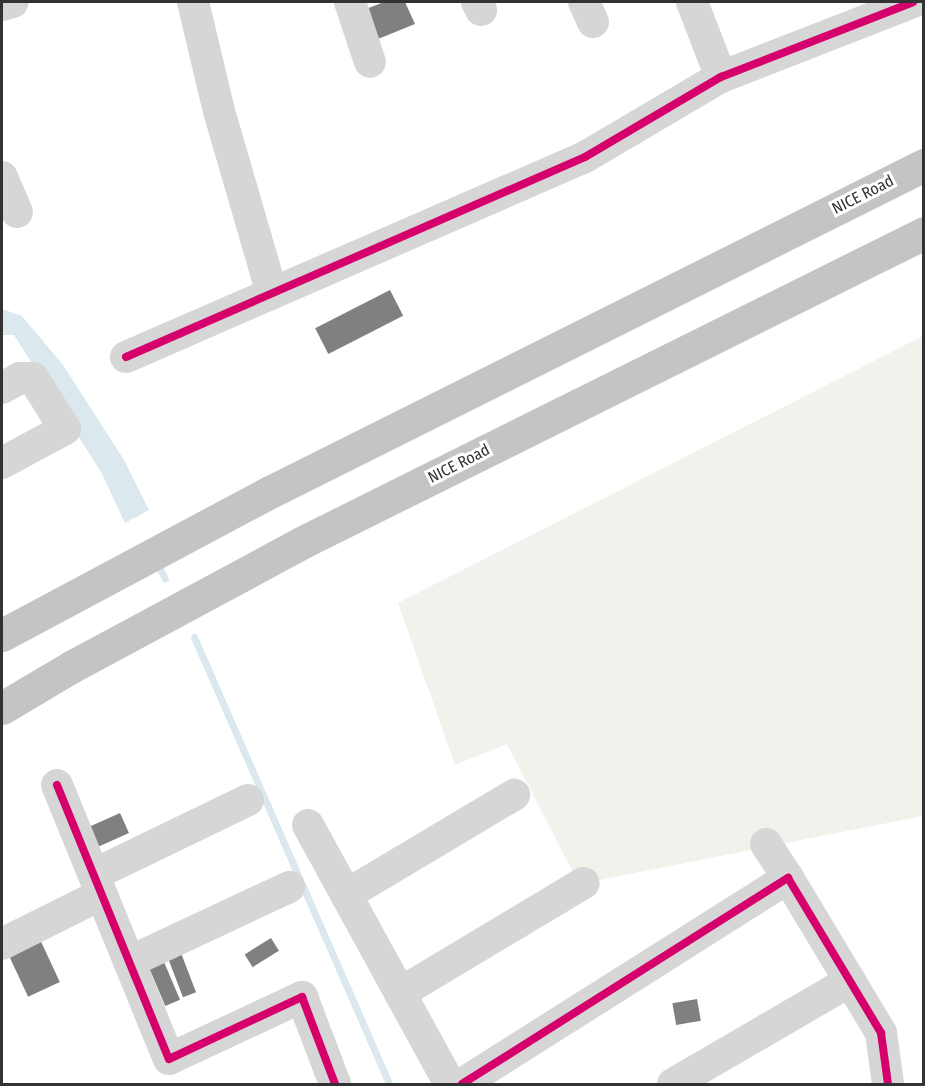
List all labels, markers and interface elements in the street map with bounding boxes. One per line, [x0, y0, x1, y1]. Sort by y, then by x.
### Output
street label: NICE Road [829, 171, 897, 219]
street label: NICE Road [425, 440, 493, 488]

